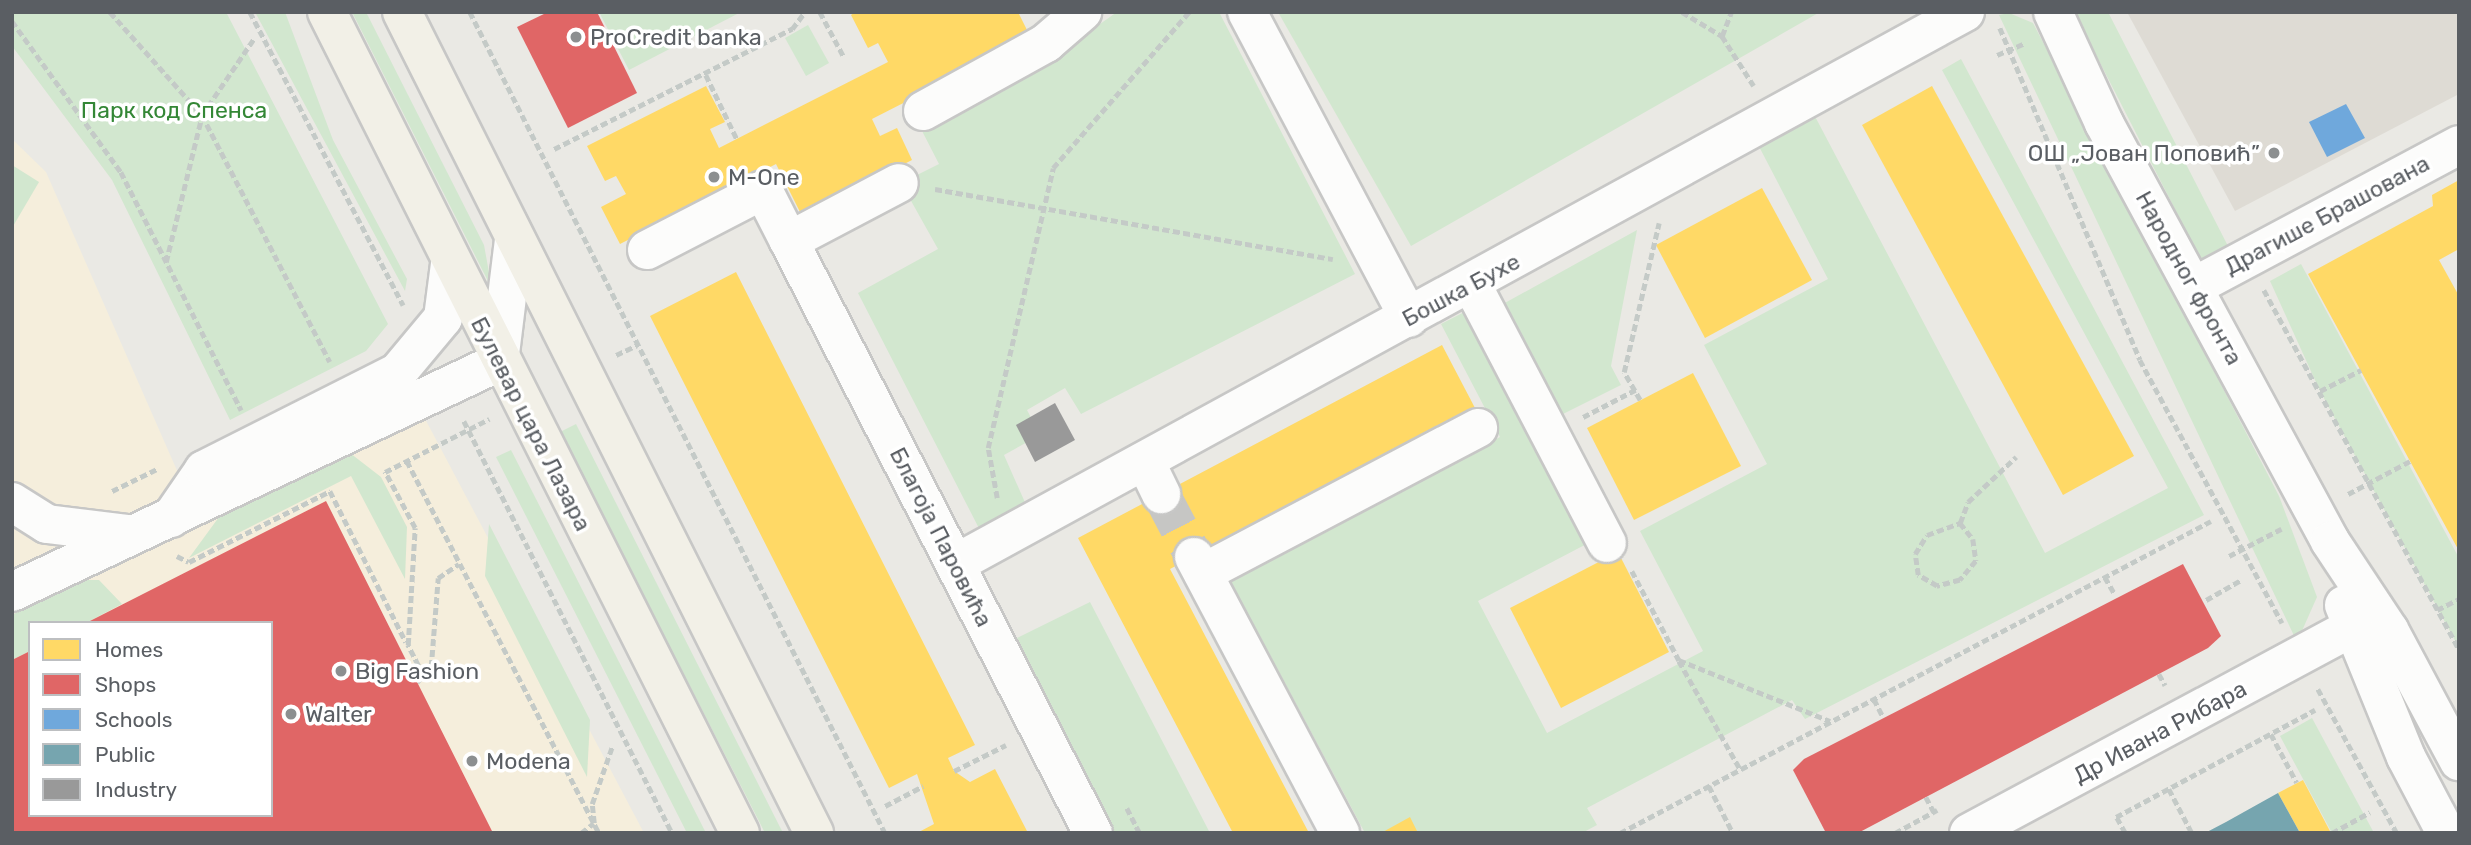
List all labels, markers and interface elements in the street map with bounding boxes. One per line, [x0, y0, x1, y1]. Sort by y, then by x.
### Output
place label: ProCredit banka [590, 23, 762, 51]
marker: ProCredit banka [568, 29, 584, 45]
park label: Парк код Спенса [81, 96, 267, 124]
place label: ОШ „Јован Поповић” [2028, 139, 2260, 167]
marker: ОШ „Јован Поповић” [2266, 145, 2282, 161]
street label: Драгише Брашована [2220, 149, 2434, 281]
place label: M-One [728, 163, 800, 191]
marker: M-One [706, 169, 722, 185]
street label: Народног фронта [2130, 186, 2248, 370]
street label: Бошка Бухе [1397, 247, 1525, 333]
street label: Булевар цара Лазара [465, 312, 597, 536]
street label: Благоја Паровића [884, 443, 998, 631]
legend [28, 621, 273, 817]
text: Homes [95, 637, 163, 662]
place label: Big Fashion [355, 657, 479, 685]
marker: Big Fashion [333, 663, 349, 679]
text: Shops [95, 672, 156, 697]
street label: Др Ивана Рибара [2069, 675, 2251, 789]
place label: Walter [305, 700, 372, 728]
marker: Walter [283, 706, 299, 722]
text: Schools [95, 707, 172, 732]
text: Public [95, 742, 155, 767]
place label: Modena [486, 747, 571, 775]
marker: Modena [464, 753, 480, 769]
text: Industry [95, 777, 177, 802]

